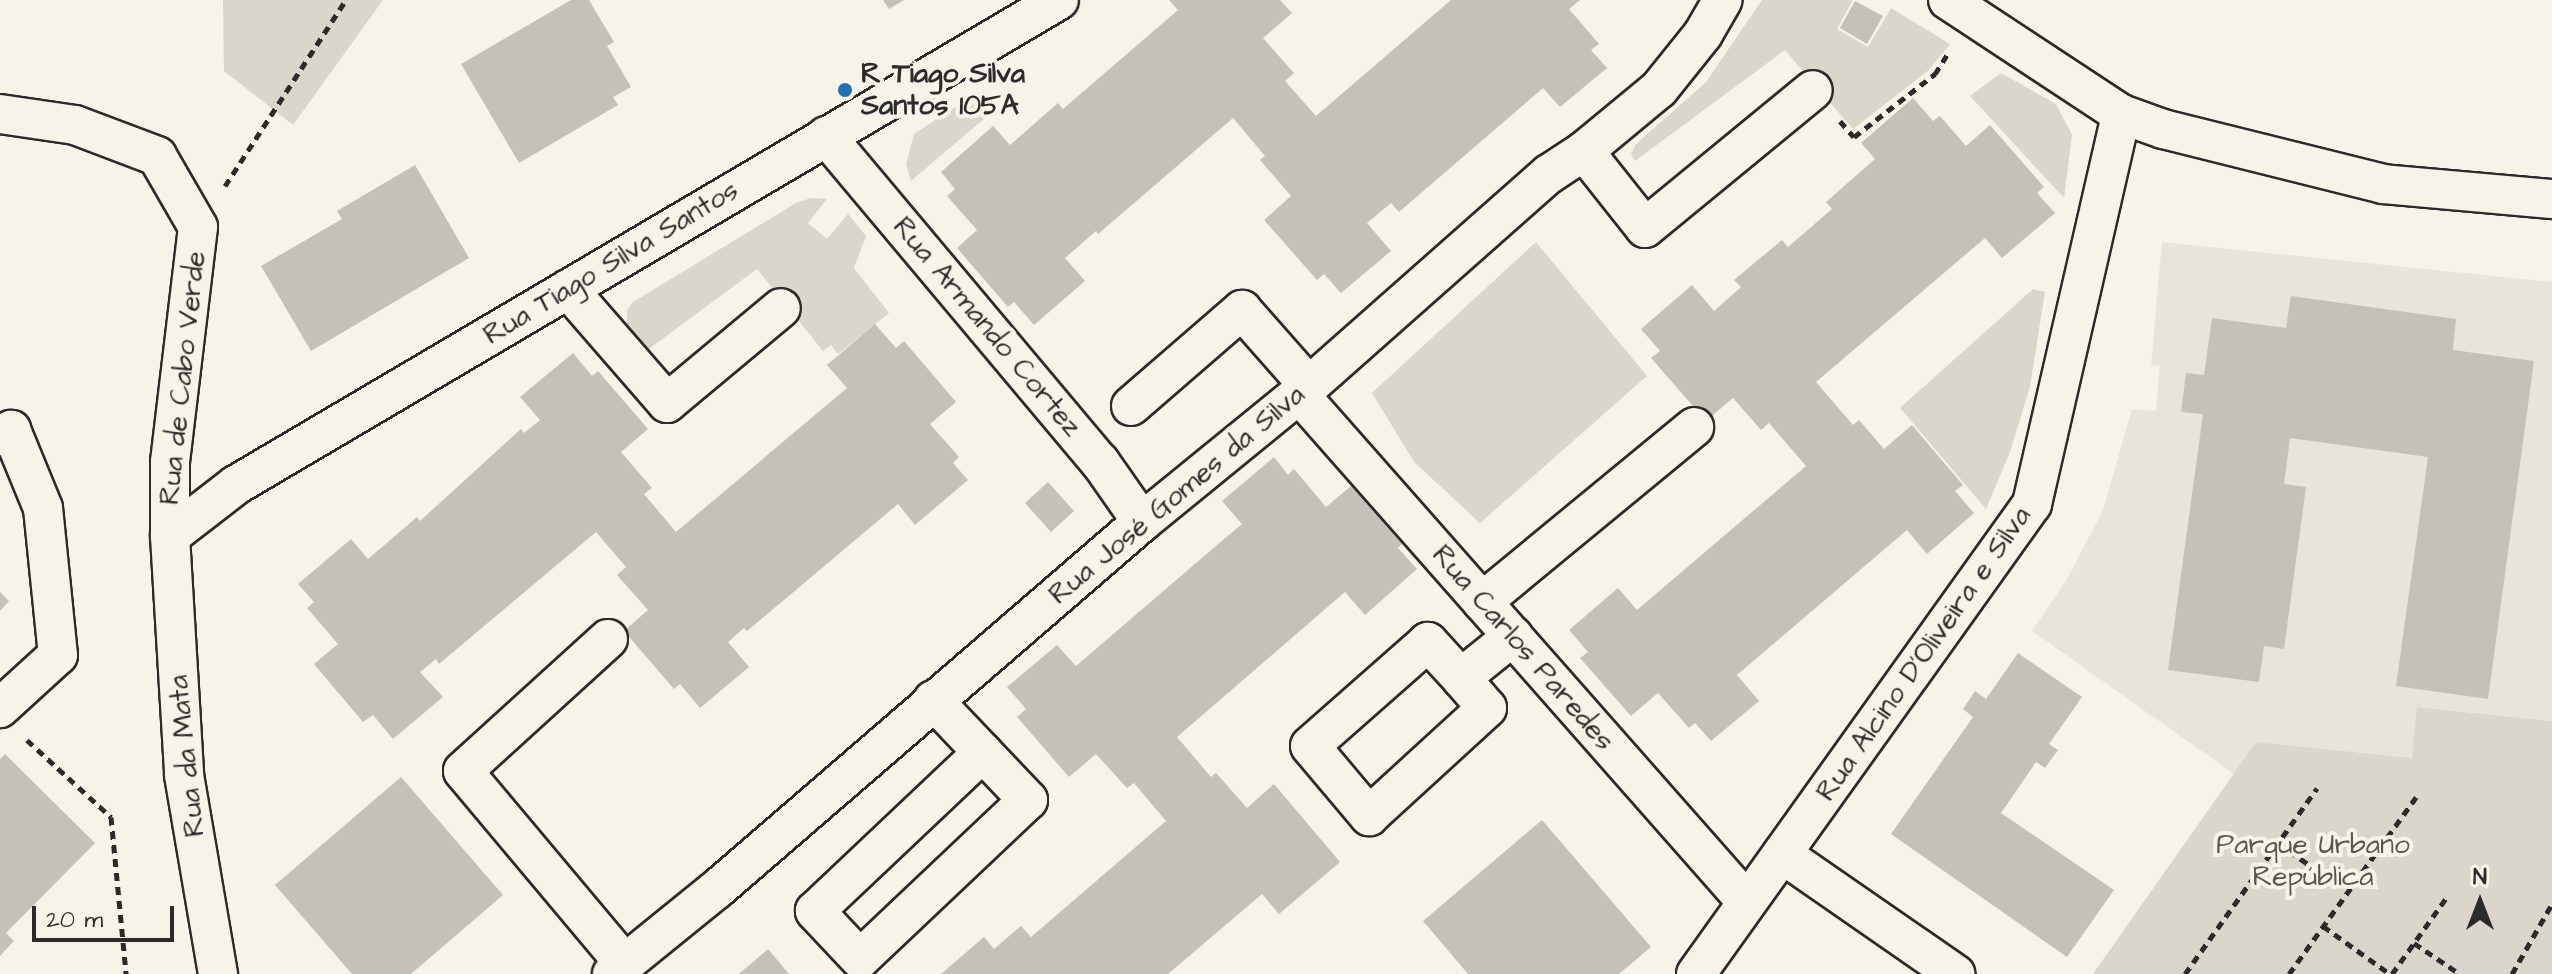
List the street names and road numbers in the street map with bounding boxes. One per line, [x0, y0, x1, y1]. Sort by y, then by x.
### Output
street label: Rua Tiago Silva Santos [478, 174, 744, 352]
street label: Rua Armando Cortez [886, 211, 1088, 443]
street label: Rua de Cabo Verde [153, 250, 213, 506]
street label: Rua José Gomes da Silva [1042, 378, 1312, 612]
street label: Rua Alcino D'Oliveira e Silva [1809, 500, 2039, 808]
street label: Rua Carlos Paredes [1425, 539, 1621, 757]
street label: Rua da Mata [162, 673, 212, 839]

